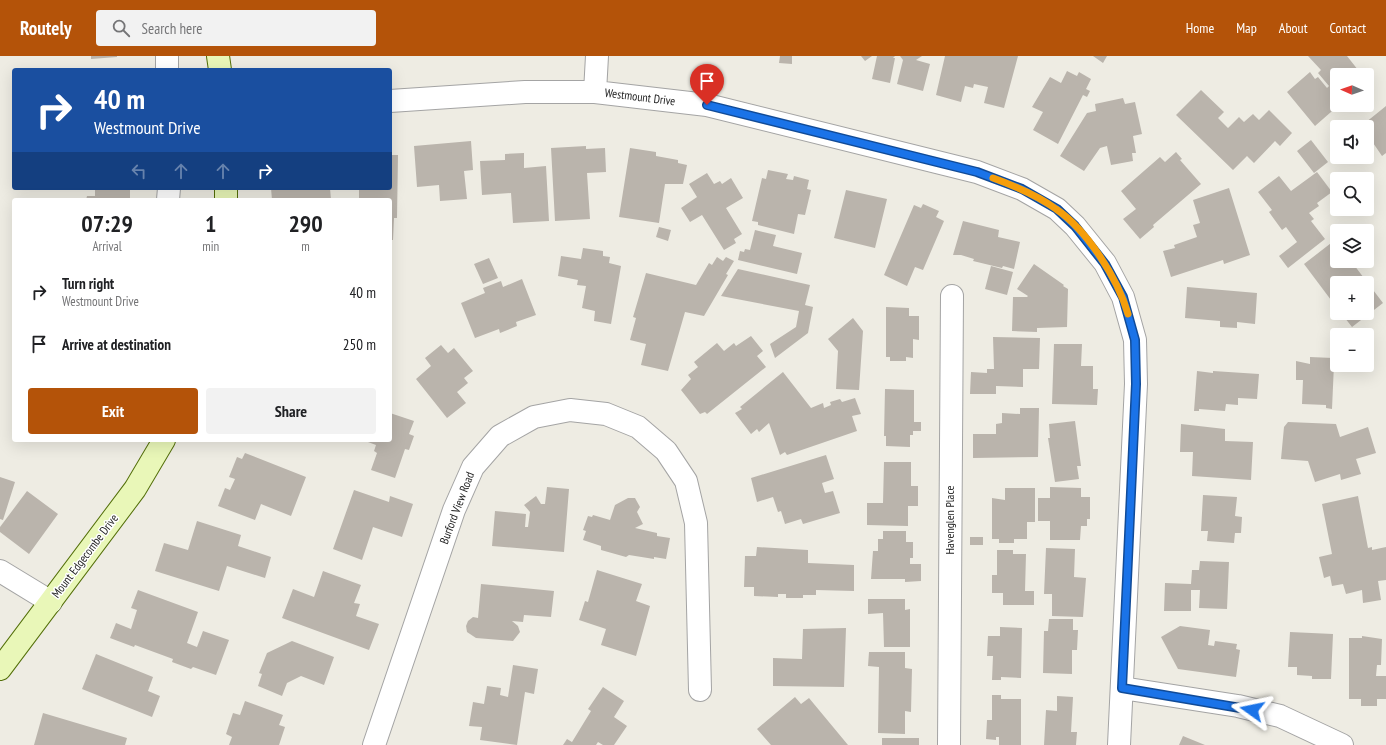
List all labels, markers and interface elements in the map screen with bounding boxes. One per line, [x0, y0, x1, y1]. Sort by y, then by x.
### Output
search box [96, 10, 376, 46]
text: Routely [20, 16, 72, 40]
icon: search [110, 17, 132, 39]
text: Search here [142, 19, 203, 38]
text: Home [1186, 19, 1214, 37]
text: Map [1236, 19, 1257, 37]
text: About [1279, 19, 1308, 37]
text: Contact [1330, 19, 1366, 37]
pin [690, 64, 724, 105]
north arrow [1330, 68, 1374, 112]
map controls [1330, 68, 1374, 372]
icon: arrive [696, 70, 718, 92]
text: 40 m [94, 80, 145, 117]
icon: right [28, 84, 80, 136]
street label: Westmount Drive [604, 85, 676, 108]
text: Westmount Drive [94, 116, 201, 139]
button: sound [1330, 120, 1374, 164]
icon: left [128, 160, 150, 182]
icon: ahead [170, 160, 192, 182]
icon: ahead [212, 160, 234, 182]
icon: right [254, 160, 276, 182]
button: search [1330, 172, 1374, 216]
text: 07:29 [81, 208, 133, 239]
text: 1 [205, 208, 216, 239]
text: 290 [288, 208, 323, 239]
button: layers [1330, 224, 1374, 268]
text: Arrival [92, 238, 122, 255]
text: min [202, 238, 219, 255]
text: m [301, 238, 310, 255]
text: Turn right [62, 274, 114, 293]
button: + [1330, 276, 1374, 320]
icon: right [28, 281, 50, 303]
text: 40 m [350, 283, 376, 302]
text: Westmount Drive [62, 293, 139, 310]
button: − [1330, 328, 1374, 372]
icon: arrive [28, 333, 50, 355]
text: Arrive at destination [62, 335, 171, 354]
text: 250 m [343, 335, 376, 354]
button: Exit [28, 388, 198, 434]
button: Share [206, 388, 376, 434]
street label: Burford View Road [436, 470, 477, 546]
street label: Havenglen Place [942, 486, 957, 554]
street label: Mount Edgecombe Drive [48, 511, 121, 601]
position arrow [1231, 689, 1273, 731]

